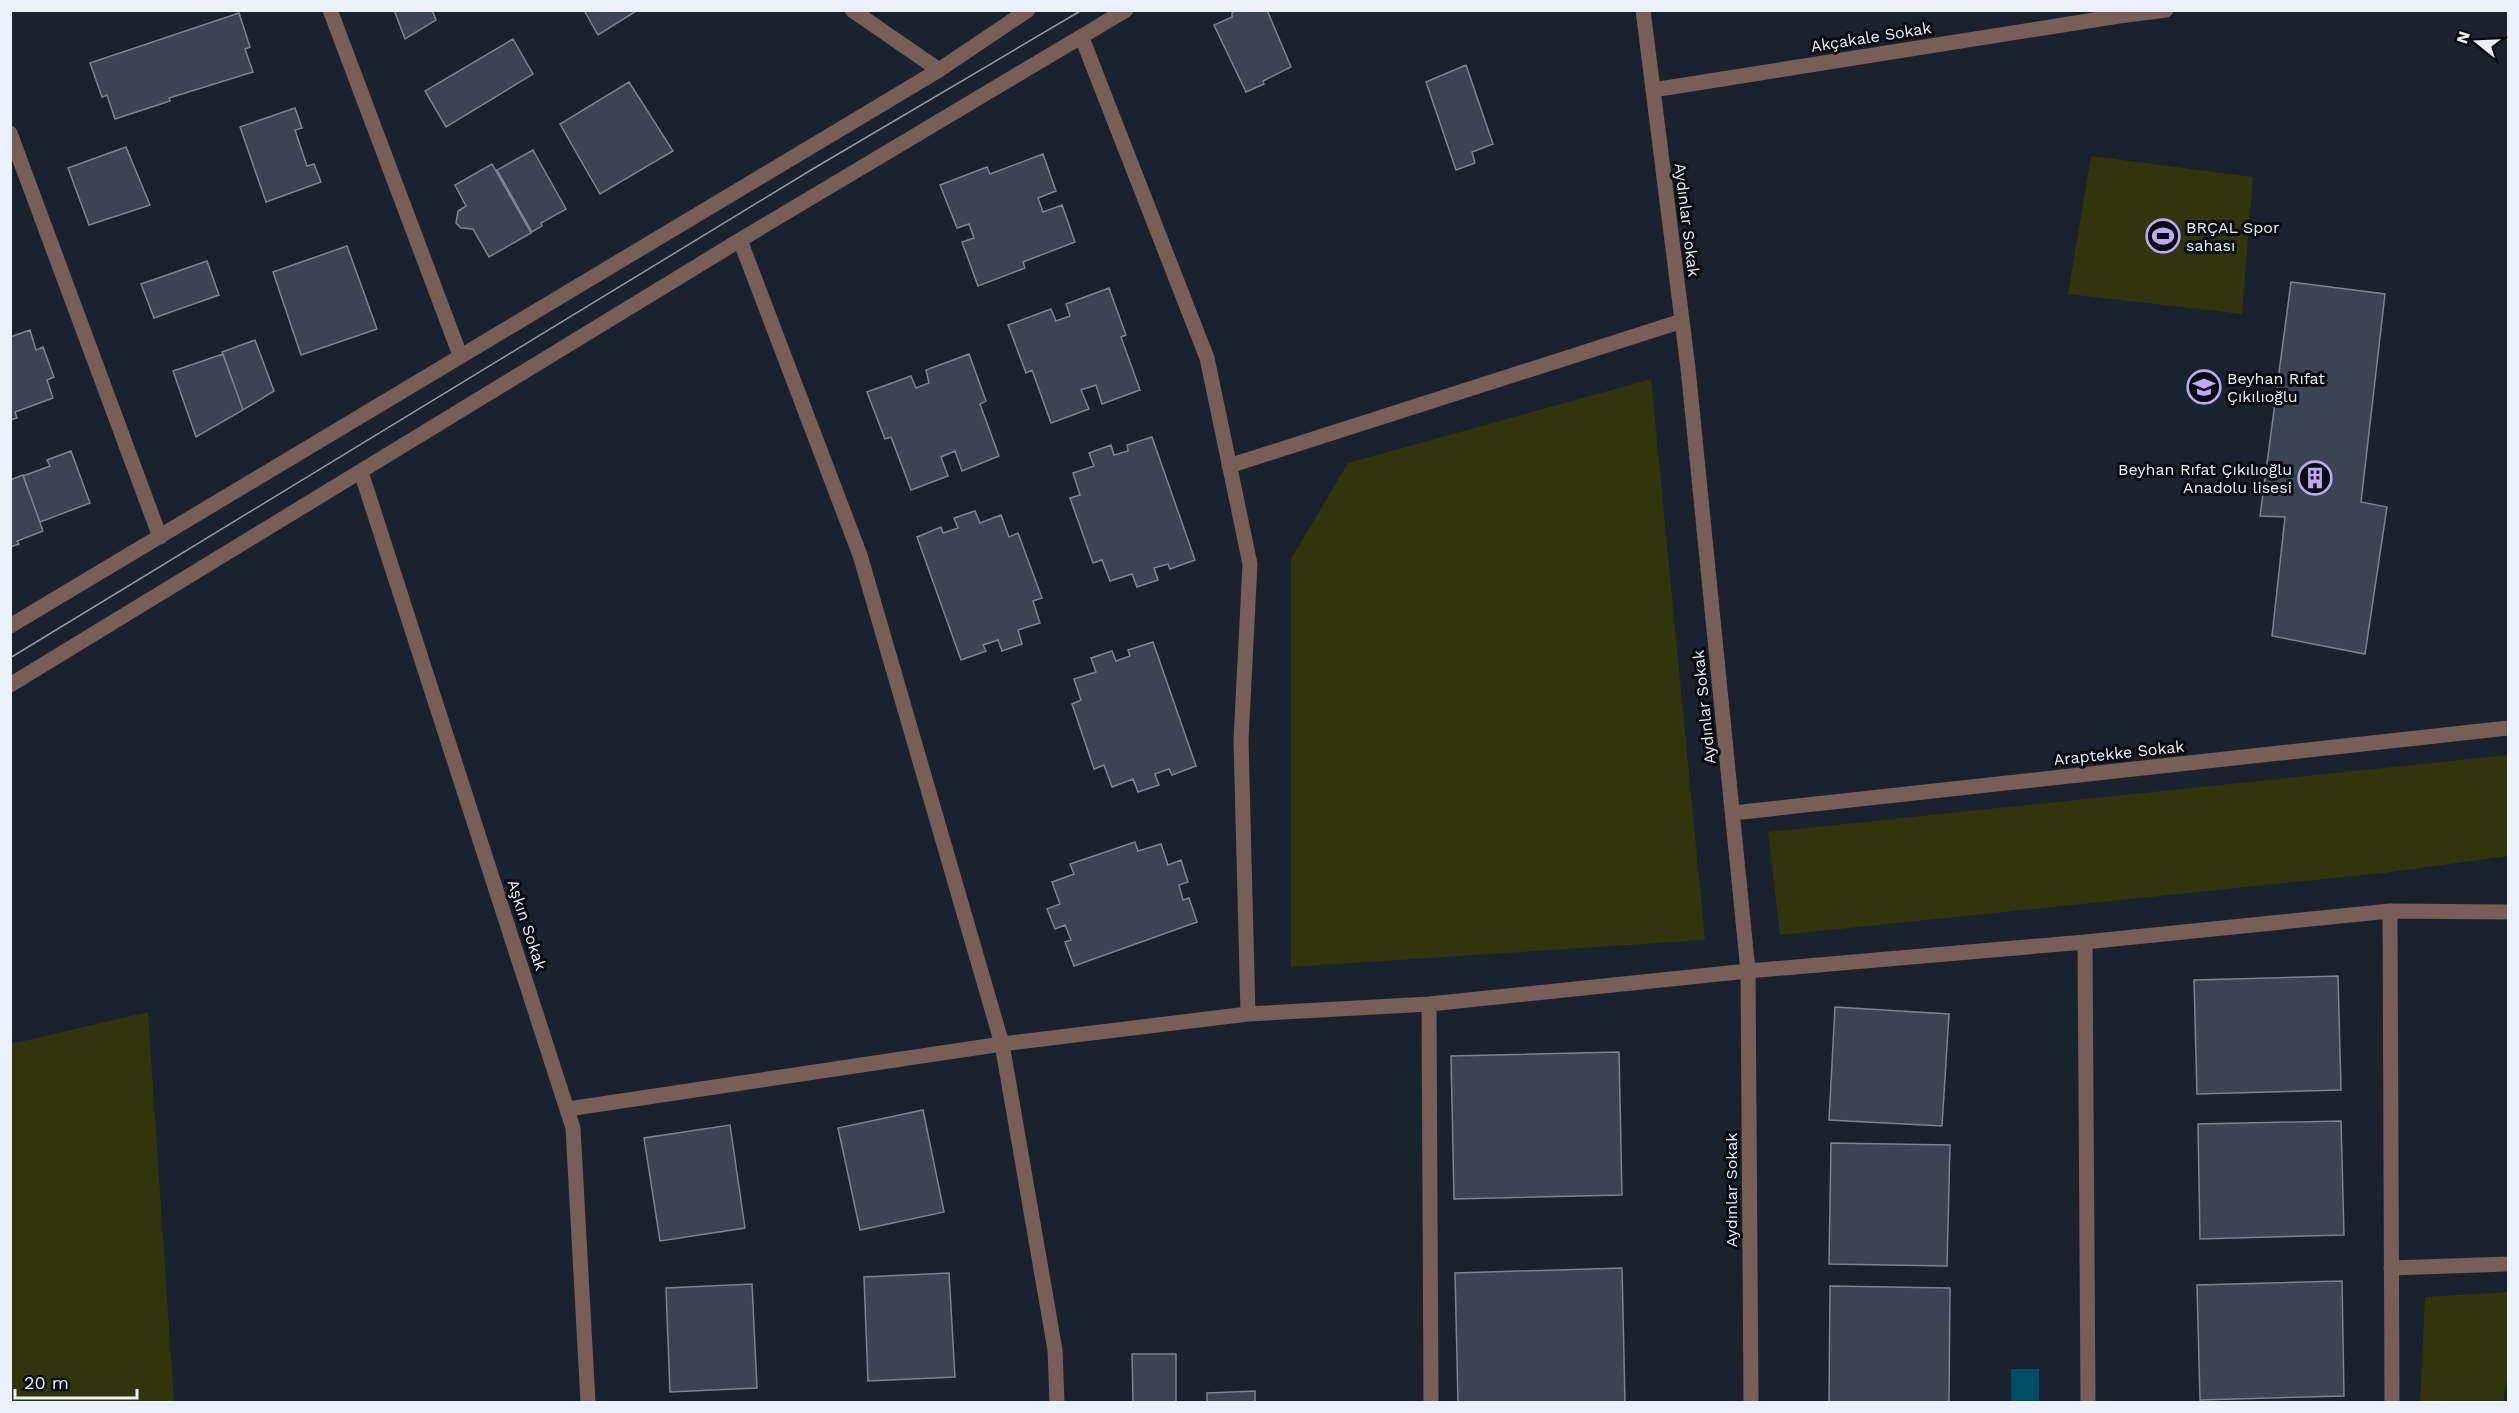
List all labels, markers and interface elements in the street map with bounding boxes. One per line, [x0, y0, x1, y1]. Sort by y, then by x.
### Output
north arrow [2447, 12, 2507, 72]
street label: Akçakale Sokak [1809, 18, 1933, 56]
text: N [2452, 29, 2474, 46]
street label: Aydınlar Sokak [1671, 162, 1703, 278]
sports icon: BRÇAL Spor sahası [2145, 218, 2181, 254]
place label: BRÇAL Spor sahası [2186, 218, 2280, 255]
school or university icon: Beyhan Rıfat Çıkılıoğlu [2186, 369, 2222, 405]
place label: Beyhan Rıfat Çıkılıoğlu [2227, 369, 2325, 406]
place label: Beyhan Rıfat Çıkılıoğlu Anadolu lisesi [2118, 460, 2292, 497]
building icon: Beyhan Rıfat Çıkılıoğlu Anadolu lisesi [2297, 460, 2333, 496]
street label: Aydınlar Sokak [1689, 649, 1719, 765]
street label: Araptekke Sokak [2053, 737, 2185, 769]
street label: Aşkın Sokak [503, 877, 551, 973]
street label: Aydınlar Sokak [1722, 1133, 1741, 1247]
scale bar [15, 1362, 136, 1400]
text: 20 m [24, 1372, 69, 1393]

